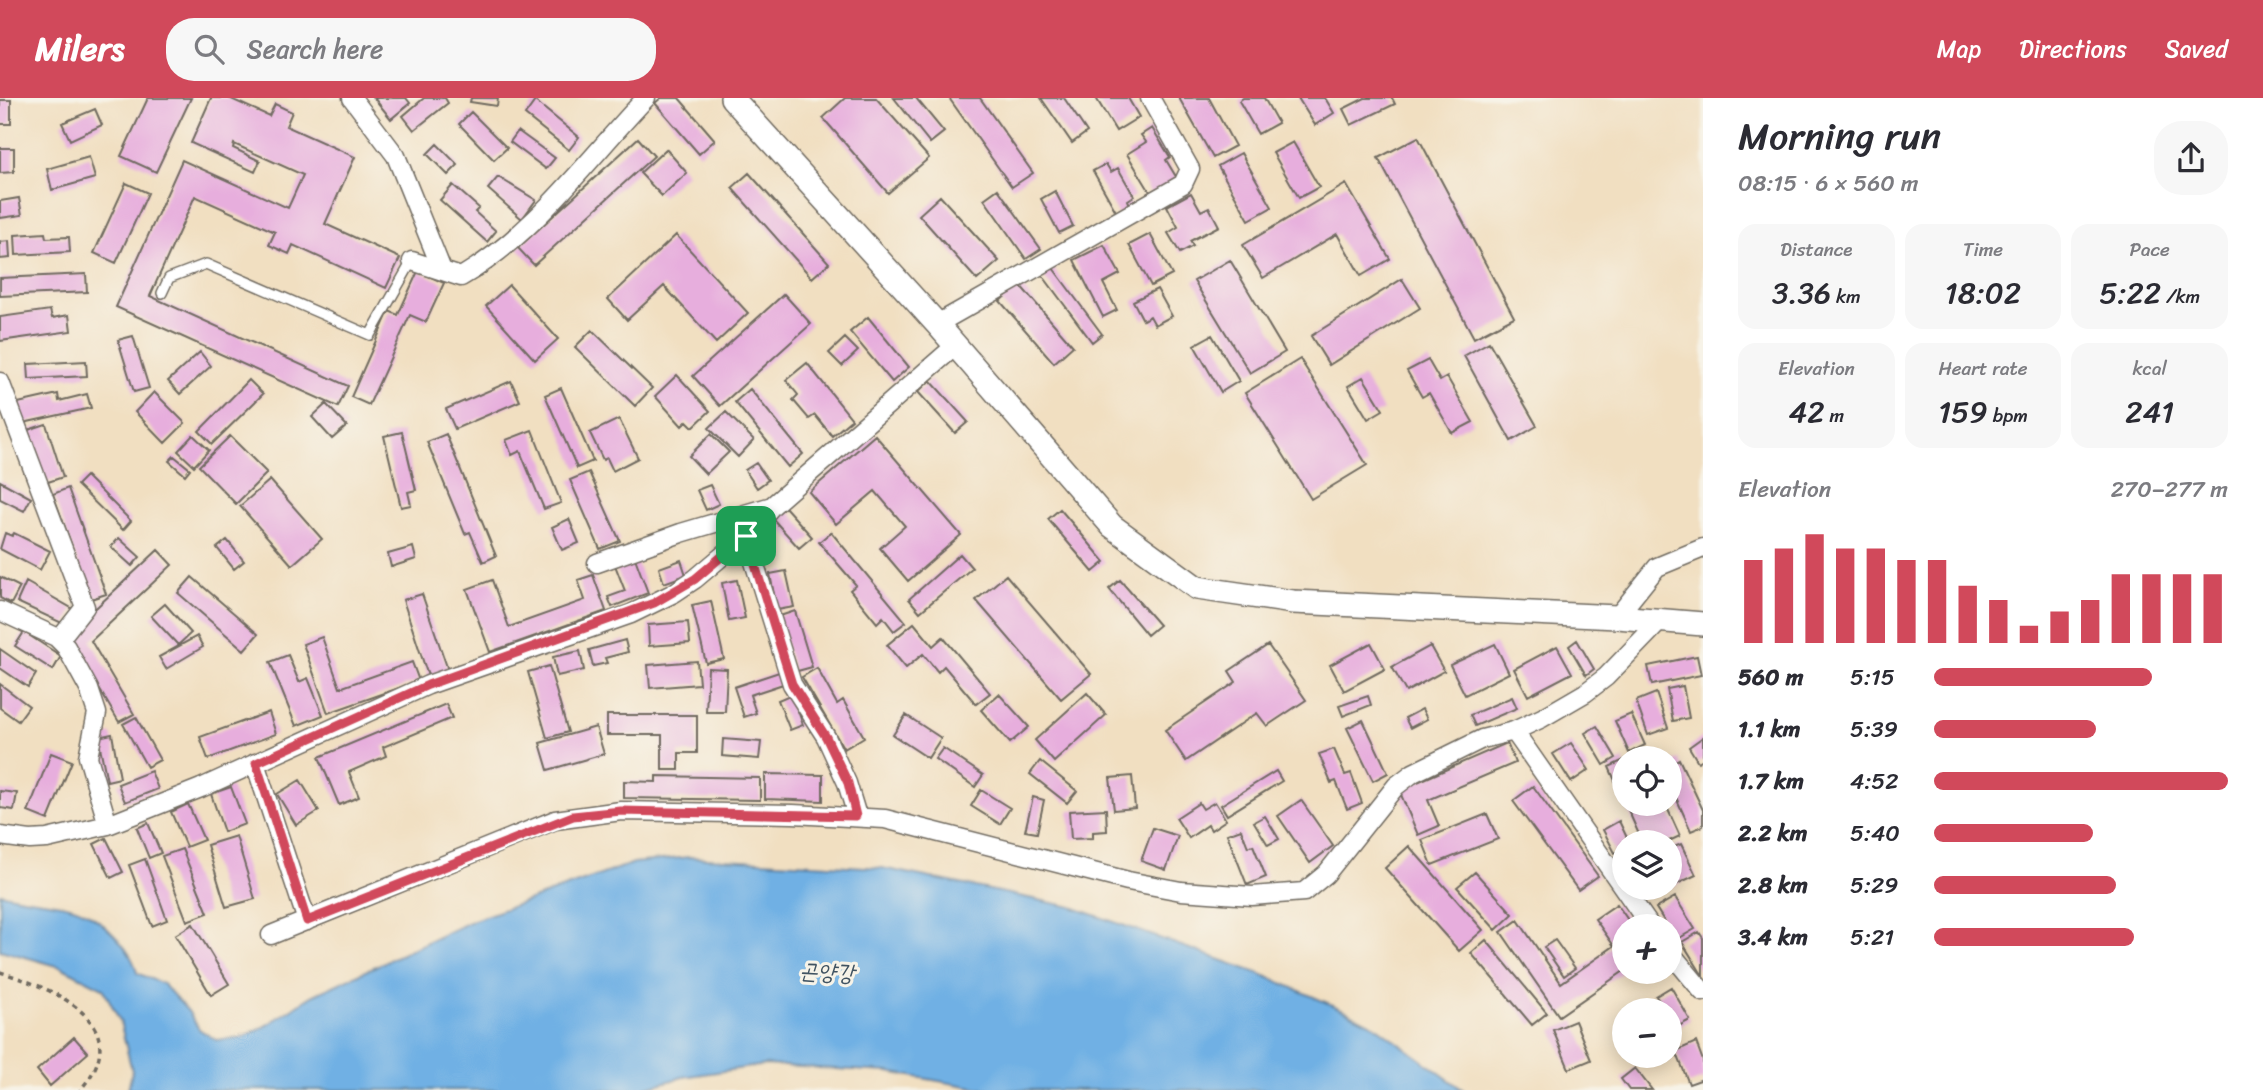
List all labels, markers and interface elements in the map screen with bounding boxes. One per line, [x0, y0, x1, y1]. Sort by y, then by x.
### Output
search box [166, 18, 656, 81]
text: Milers [35, 20, 124, 78]
text: Search here [246, 26, 383, 72]
text: Map [1937, 28, 1981, 70]
text: Directions [2019, 28, 2127, 70]
text: Saved [2165, 28, 2228, 70]
icon: search [190, 30, 228, 68]
text: Morning run [1738, 103, 1941, 170]
button: share [2154, 121, 2228, 195]
text: 08:15 · 6 × 560 m [1738, 163, 1919, 204]
text: Distance [1780, 233, 1852, 266]
text: Time [1963, 233, 2003, 266]
text: Pace [2130, 233, 2170, 266]
text: 3.36 [1772, 266, 1831, 320]
text: 18:02 [1945, 266, 2021, 320]
text: 5:22 [2099, 266, 2161, 320]
text: km [1831, 280, 1861, 313]
text: /km [2161, 280, 2200, 313]
text: Elevation [1778, 352, 1855, 385]
text: Heart rate [1938, 352, 2028, 385]
text: kcal [2132, 352, 2167, 385]
text: 42 [1789, 385, 1825, 439]
text: 159 [1938, 385, 1988, 439]
text: 241 [2125, 385, 2174, 439]
text: m [1825, 399, 1844, 432]
text: bpm [1988, 399, 2028, 432]
text: Elevation [1738, 469, 1831, 510]
text: 270–277 m [2111, 469, 2228, 510]
pin [716, 506, 776, 566]
icon: arrive [727, 517, 765, 555]
text: 560 m [1738, 657, 1803, 698]
text: 5:15 [1850, 657, 1895, 698]
text: 1.1 km [1738, 709, 1801, 750]
text: 5:39 [1850, 709, 1898, 750]
map controls [1612, 746, 1682, 1068]
button: locate [1612, 746, 1682, 816]
text: 1.7 km [1738, 761, 1804, 802]
text: 4:52 [1850, 761, 1899, 802]
text: 2.2 km [1738, 813, 1807, 854]
text: 5:40 [1850, 813, 1900, 854]
button: layers [1612, 830, 1682, 900]
text: 2.8 km [1738, 865, 1808, 906]
text: 5:29 [1850, 865, 1898, 906]
button: + [1612, 914, 1682, 984]
text: 3.4 km [1738, 917, 1808, 958]
text: 5:21 [1850, 917, 1894, 958]
water label: 곤양강 [798, 950, 858, 994]
button: − [1612, 998, 1682, 1068]

